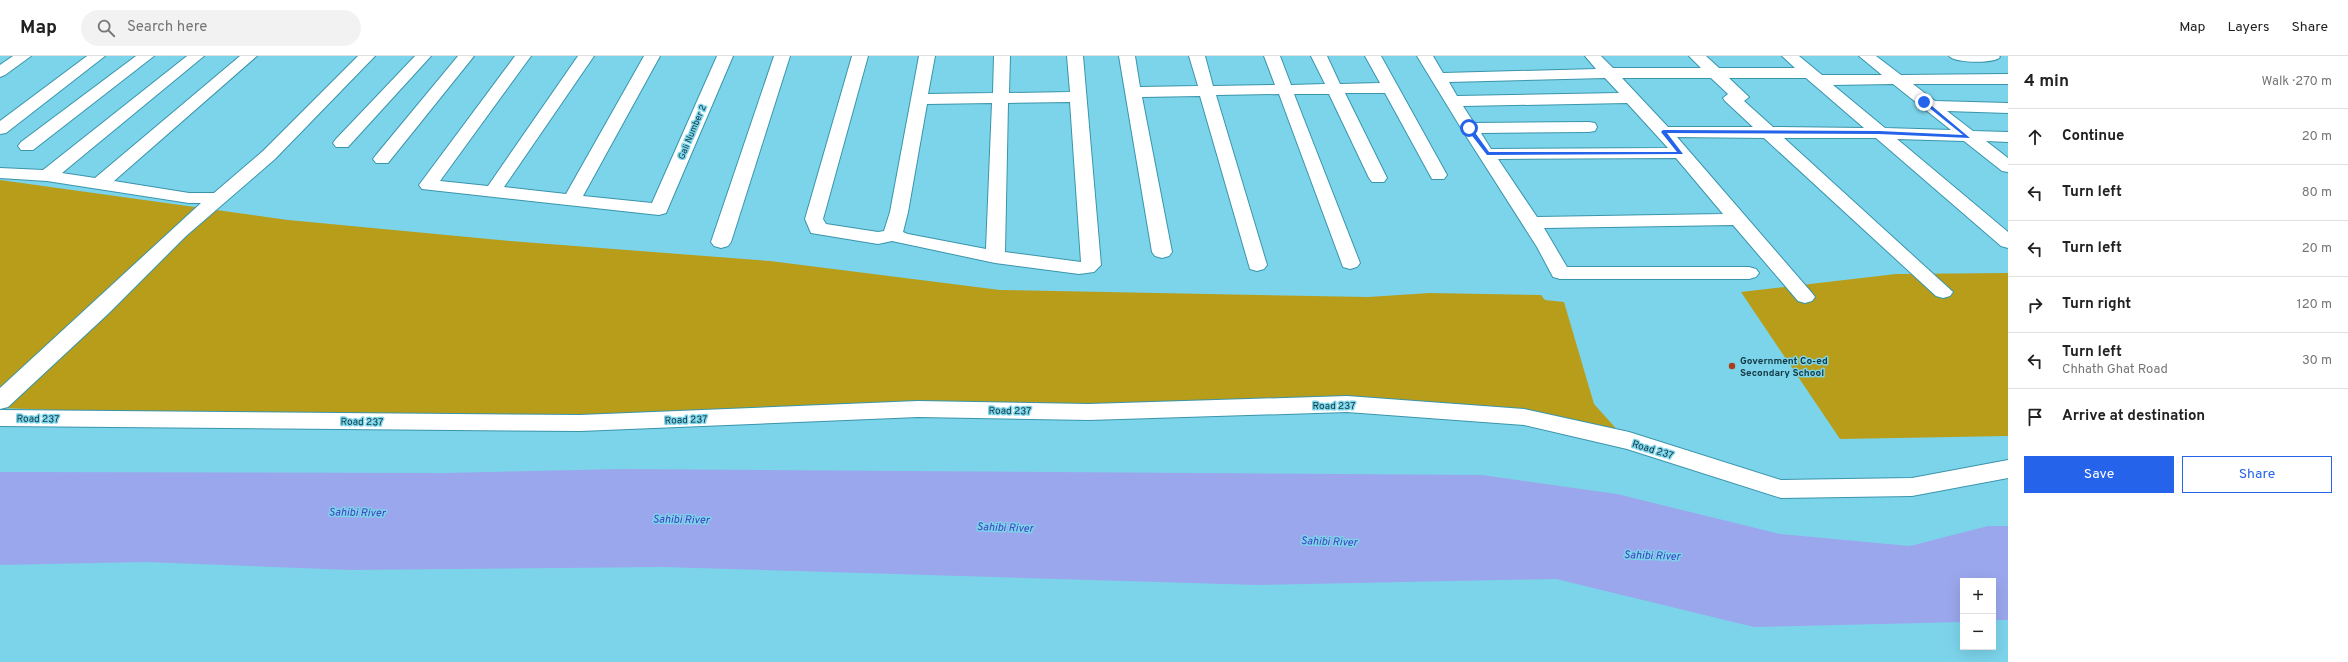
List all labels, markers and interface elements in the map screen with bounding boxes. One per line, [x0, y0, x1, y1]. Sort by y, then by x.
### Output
search box [81, 10, 361, 46]
text: Map [20, 16, 57, 40]
icon: search [95, 17, 117, 39]
text: Search here [127, 18, 207, 37]
text: Map [2179, 19, 2205, 36]
text: Layers [2227, 19, 2269, 36]
text: Share [2291, 19, 2328, 36]
text: 4 min [2024, 71, 2069, 93]
text: Walk · 270 m [2262, 74, 2332, 90]
route end [1915, 93, 1933, 111]
street label: Gali Number 2 [676, 103, 709, 161]
route start [1460, 119, 1478, 137]
icon: ahead [2024, 126, 2046, 148]
text: Continue [2062, 127, 2124, 146]
text: 20 m [2302, 129, 2332, 145]
icon: left [2024, 182, 2046, 204]
text: Turn left [2062, 183, 2122, 202]
text: 80 m [2302, 185, 2332, 201]
icon: left [2024, 238, 2046, 260]
text: Turn left [2062, 239, 2122, 258]
text: 20 m [2302, 241, 2332, 257]
icon: right [2024, 294, 2046, 316]
text: Turn right [2062, 295, 2131, 314]
text: 120 m [2297, 297, 2332, 313]
text: Turn left [2062, 343, 2122, 362]
icon: left [2024, 350, 2046, 372]
text: 30 m [2302, 353, 2332, 369]
place label: Government Co-ed Secondary School [1740, 355, 1828, 380]
marker: Government Co-ed Secondary School [1727, 361, 1737, 371]
text: Chhath Ghat Road [2062, 362, 2168, 378]
street label: Road 237 [1313, 400, 1355, 413]
street label: Road 237 [988, 405, 1031, 418]
icon: arrive [2024, 406, 2046, 428]
text: Arrive at destination [2062, 407, 2205, 426]
street label: Road 237 [16, 413, 59, 426]
street label: Road 237 [664, 413, 708, 428]
street label: Road 237 [340, 416, 383, 429]
street label: Road 237 [1630, 438, 1675, 463]
button: Save [2024, 456, 2174, 493]
button: Share [2182, 456, 2332, 493]
water label: Sahibi River [328, 506, 386, 521]
water label: Sahibi River [652, 513, 710, 528]
water label: Sahibi River [976, 520, 1034, 536]
water label: Sahibi River [1300, 534, 1358, 550]
water label: Sahibi River [1623, 548, 1681, 564]
map controls [1960, 578, 1996, 650]
button: + [1960, 578, 1996, 614]
button: − [1960, 614, 1996, 650]

